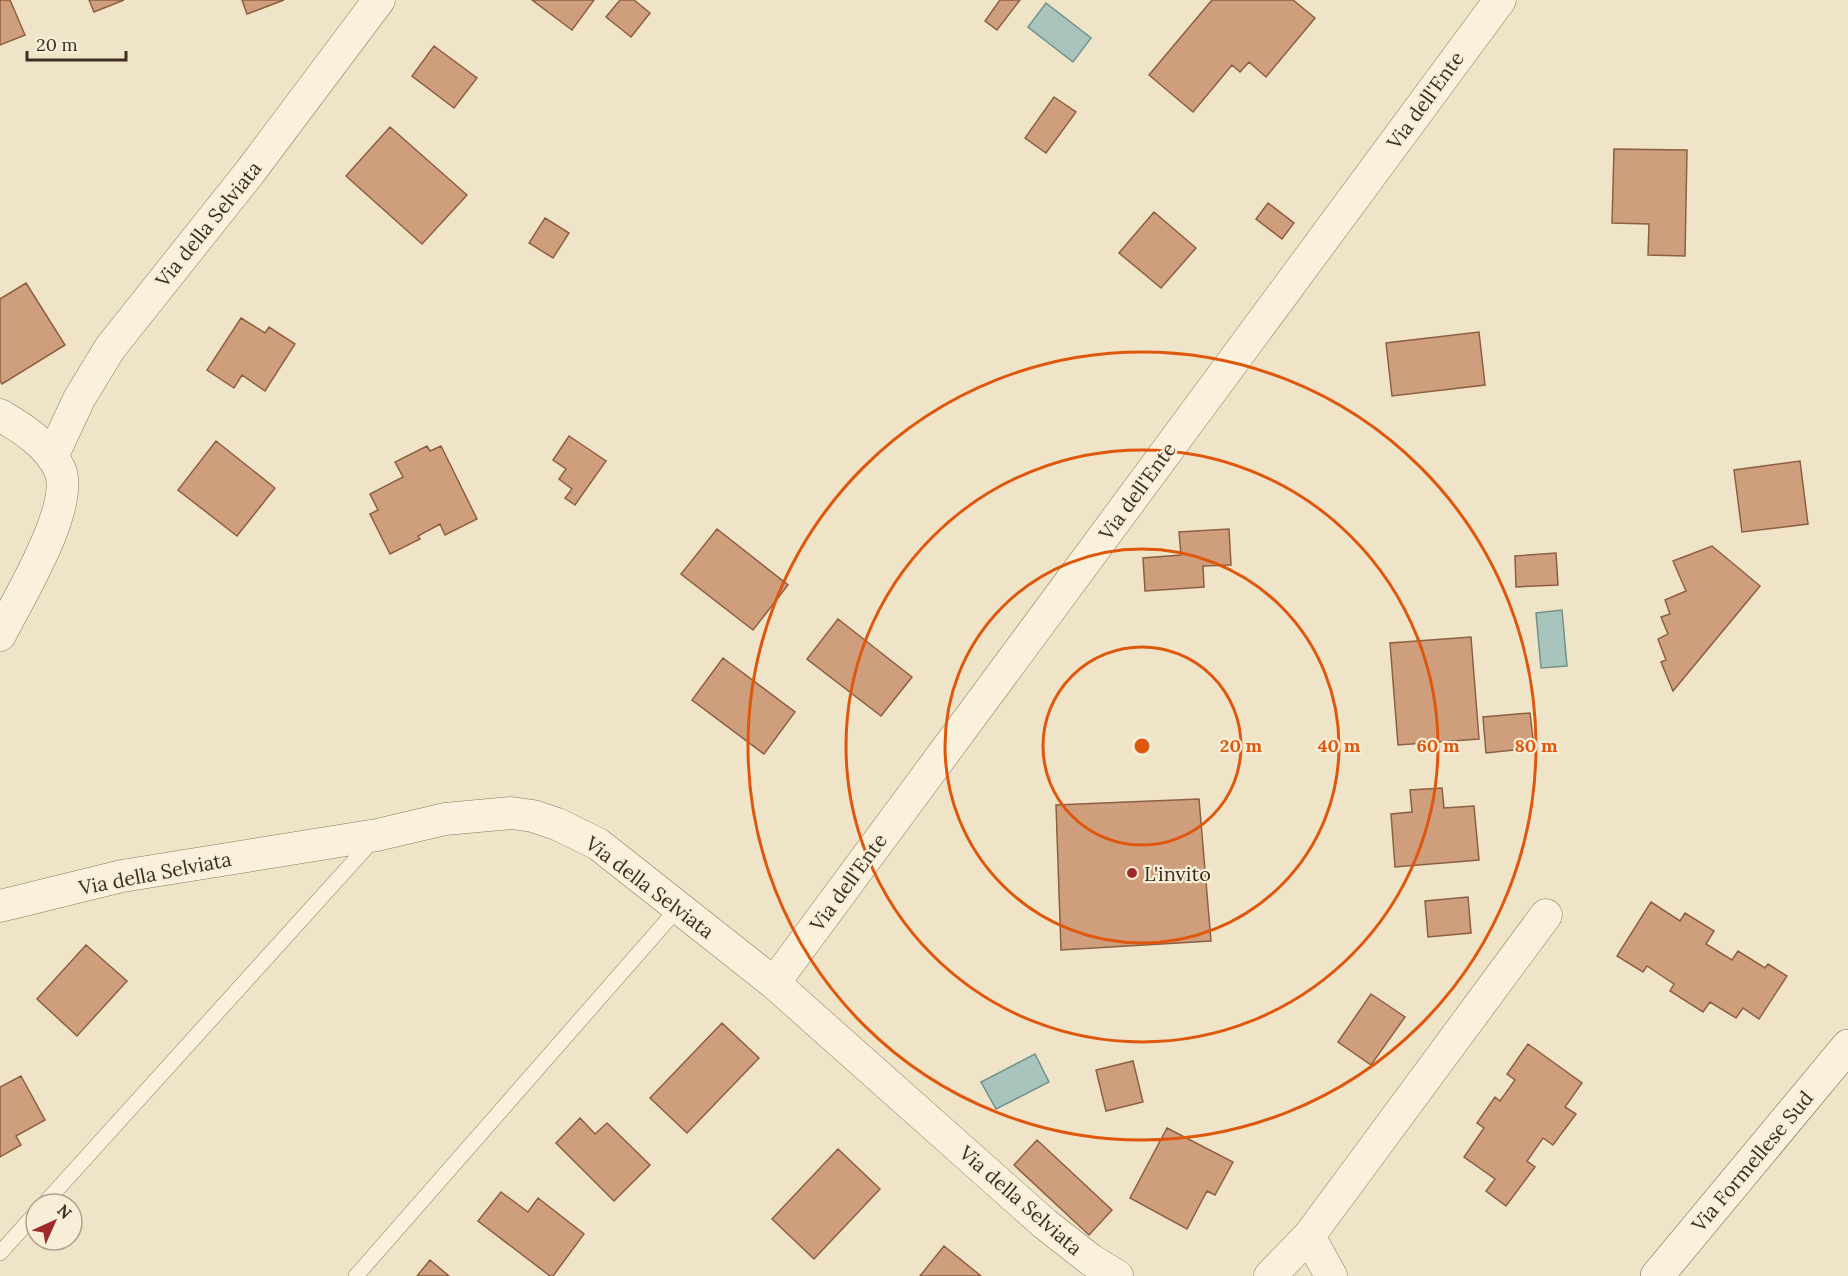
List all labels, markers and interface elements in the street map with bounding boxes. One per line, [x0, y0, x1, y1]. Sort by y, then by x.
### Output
scale bar [27, 24, 126, 62]
text: 20 m [36, 33, 78, 56]
street label: Via dell'Ente [1381, 46, 1469, 155]
street label: Via della Selviata [149, 156, 266, 293]
street label: Via dell'Ente [1093, 437, 1181, 546]
text: 20 m [1220, 734, 1263, 757]
text: 40 m [1318, 734, 1361, 757]
text: 60 m [1416, 734, 1460, 757]
text: 80 m [1514, 734, 1558, 757]
centre of rings [1132, 736, 1152, 756]
street label: Via dell'Ente [804, 828, 892, 937]
street label: Via della Selviata [580, 830, 719, 944]
street label: Via della Selviata [76, 846, 233, 900]
place label: L'invito [1144, 861, 1211, 886]
marker: L'invito [1125, 866, 1139, 880]
street label: Via Formellese Sud [1685, 1086, 1818, 1237]
street label: Via della Selviata [954, 1139, 1088, 1260]
north arrow [24, 1192, 84, 1252]
text: N [53, 1200, 76, 1223]

